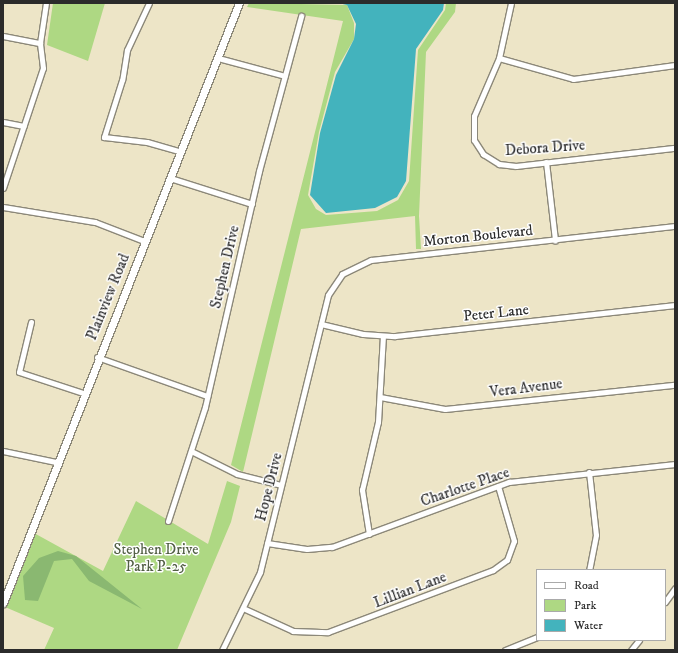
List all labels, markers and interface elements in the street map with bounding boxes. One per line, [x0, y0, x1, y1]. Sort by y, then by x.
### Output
street label: Debora Drive [504, 136, 586, 160]
street label: Morton Boulevard [422, 221, 534, 251]
street label: Stephen Drive [207, 224, 243, 310]
street label: Plainview Road [82, 251, 134, 343]
street label: Peter Lane [462, 301, 530, 325]
street label: Vera Avenue [489, 375, 563, 401]
street label: Hope Drive [252, 451, 286, 523]
street label: Charlotte Place [418, 463, 512, 511]
park label: Stephen Drive Park P-25 [114, 540, 198, 575]
street label: Lillian Lane [371, 568, 449, 612]
legend [536, 569, 666, 641]
text: Road [574, 578, 599, 593]
text: Park [574, 598, 596, 613]
text: Water [574, 618, 603, 633]

